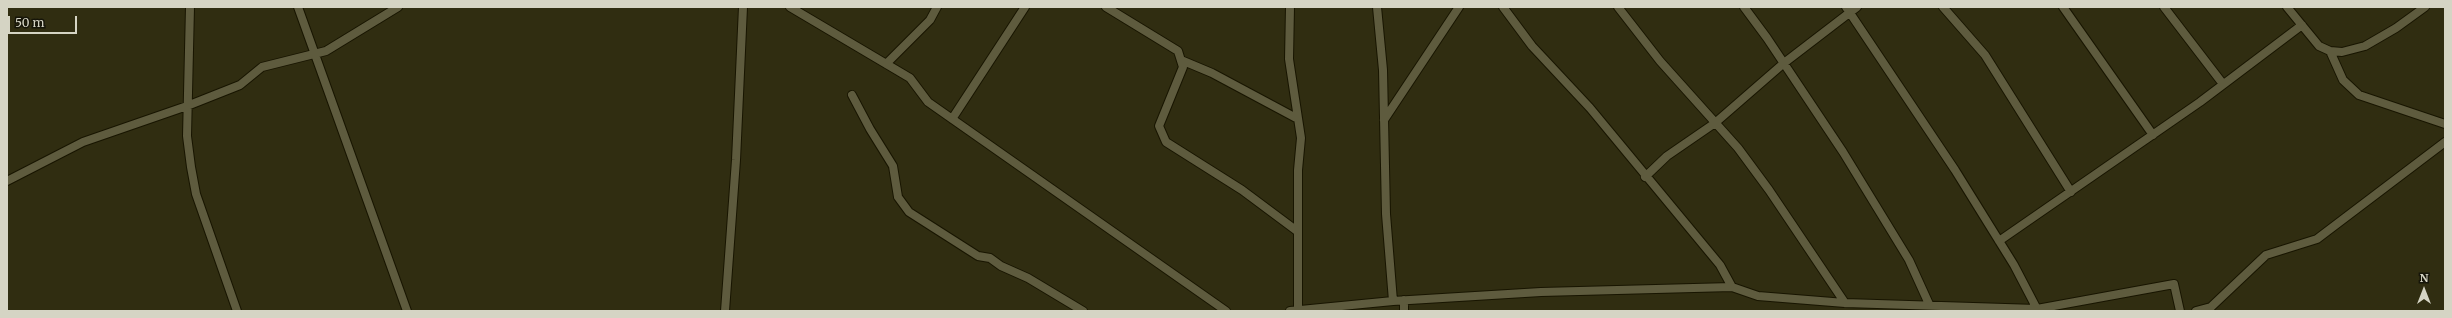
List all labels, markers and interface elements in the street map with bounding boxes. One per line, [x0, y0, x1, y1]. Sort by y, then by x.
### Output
scale bar [10, 8, 79, 34]
text: 50 m [15, 15, 44, 30]
north arrow [2404, 270, 2444, 310]
text: N [2420, 271, 2428, 285]

